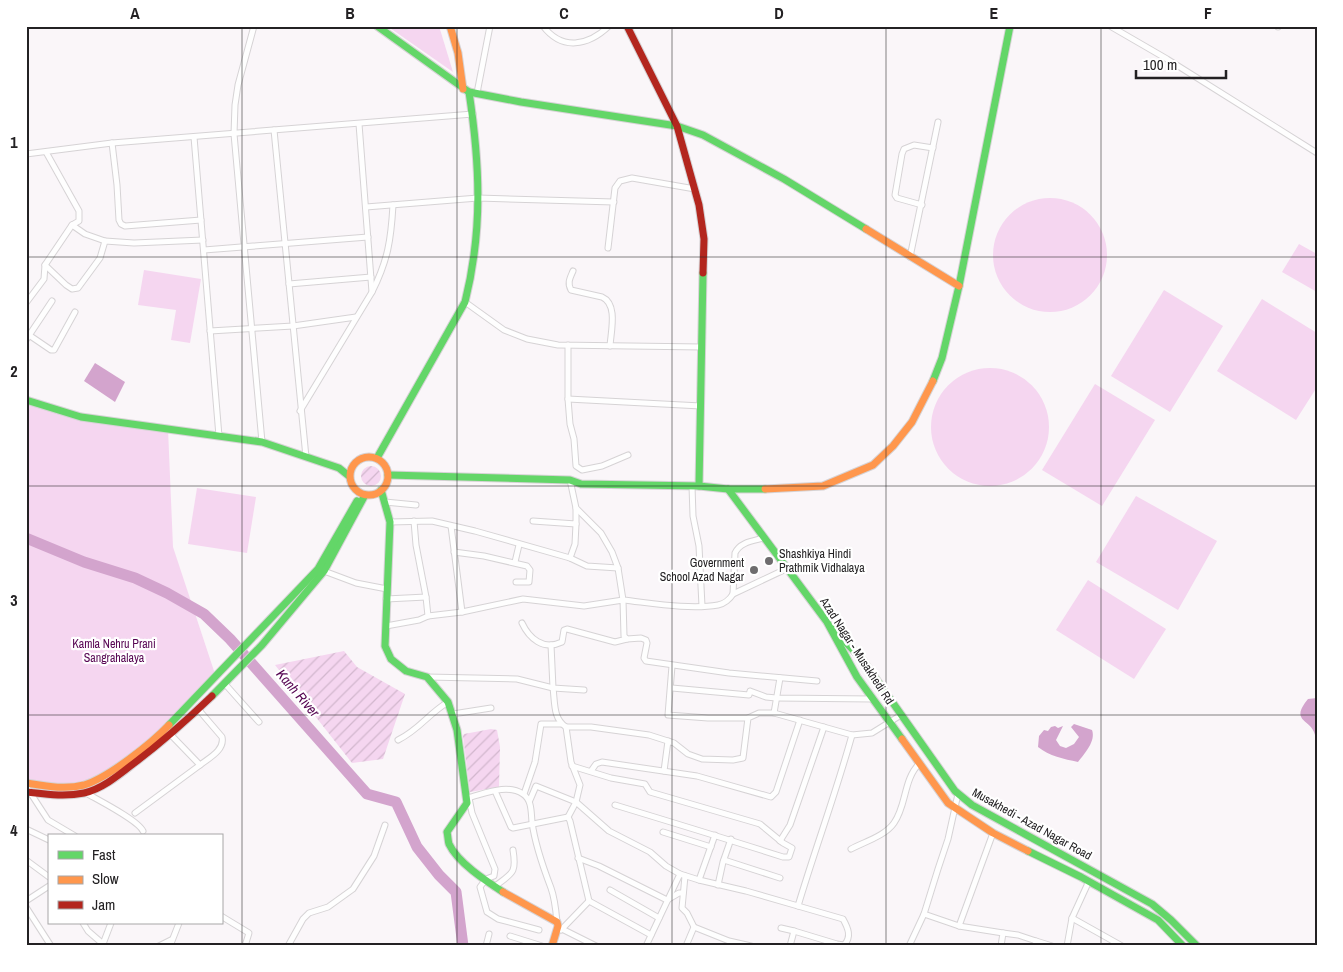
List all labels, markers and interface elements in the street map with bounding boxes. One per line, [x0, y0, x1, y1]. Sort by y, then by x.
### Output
text: A [130, 2, 140, 24]
text: B [345, 2, 355, 24]
text: C [559, 2, 569, 24]
text: D [774, 2, 784, 24]
text: E [990, 2, 999, 24]
text: F [1204, 2, 1212, 24]
scale bar [1136, 48, 1226, 80]
text: 100 m [1143, 54, 1177, 75]
text: 1 [10, 131, 18, 153]
text: 2 [10, 360, 18, 382]
place label: Shashkiya Hindi Prathmik Vidhalaya [779, 546, 865, 576]
place label: Government School Azad Nagar [660, 555, 745, 585]
marker: Shashkiya Hindi Prathmik Vidhalaya [763, 555, 775, 567]
marker: Government School Azad Nagar [748, 564, 760, 576]
text: 3 [10, 589, 18, 611]
street label: Azad Nagar - Musakhedi Rd [816, 594, 898, 707]
park label: Kamla Nehru Prani Sangrahalaya [72, 636, 156, 666]
water label: Kanh River [272, 665, 324, 721]
street label: Musakhedi - Azad Nagar Road [969, 784, 1095, 864]
text: 4 [10, 819, 18, 841]
legend [48, 834, 222, 924]
text: Fast [92, 844, 116, 865]
text: Slow [92, 868, 119, 889]
text: Jam [92, 894, 115, 915]

